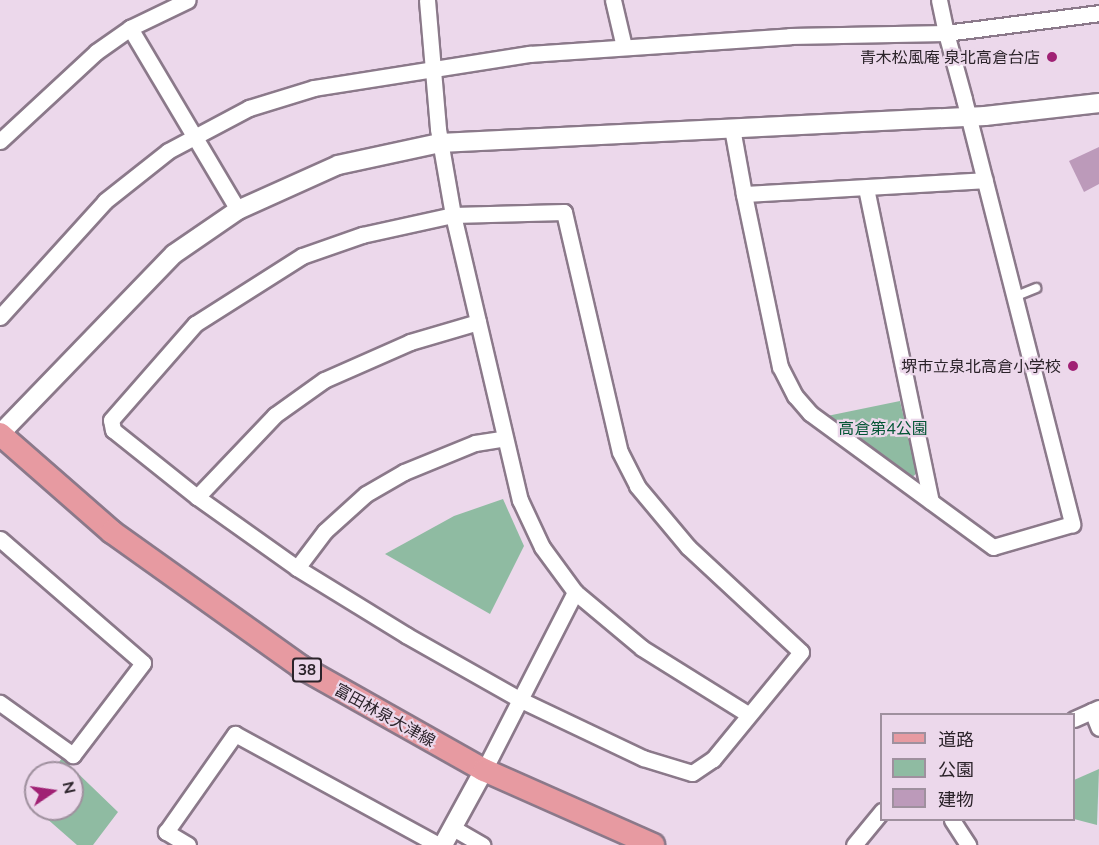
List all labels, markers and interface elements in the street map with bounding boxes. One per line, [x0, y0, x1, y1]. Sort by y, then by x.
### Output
place label: 青木松風庵 泉北高倉台店 [860, 47, 1040, 67]
marker: 青木松風庵 泉北高倉台店 [1045, 50, 1059, 64]
place label: 堺市立泉北高倉小学校 [901, 356, 1061, 376]
marker: 堺市立泉北高倉小学校 [1066, 359, 1080, 373]
park label: 高倉第4公園 [838, 418, 928, 438]
road number: 38 [292, 658, 322, 682]
street label: 富田林泉大津線 [331, 679, 439, 751]
legend [880, 713, 1075, 821]
text: 道路 [938, 728, 974, 751]
text: 公園 [938, 758, 974, 781]
north arrow [24, 761, 84, 821]
text: N [58, 779, 81, 796]
text: 建物 [938, 788, 974, 811]

